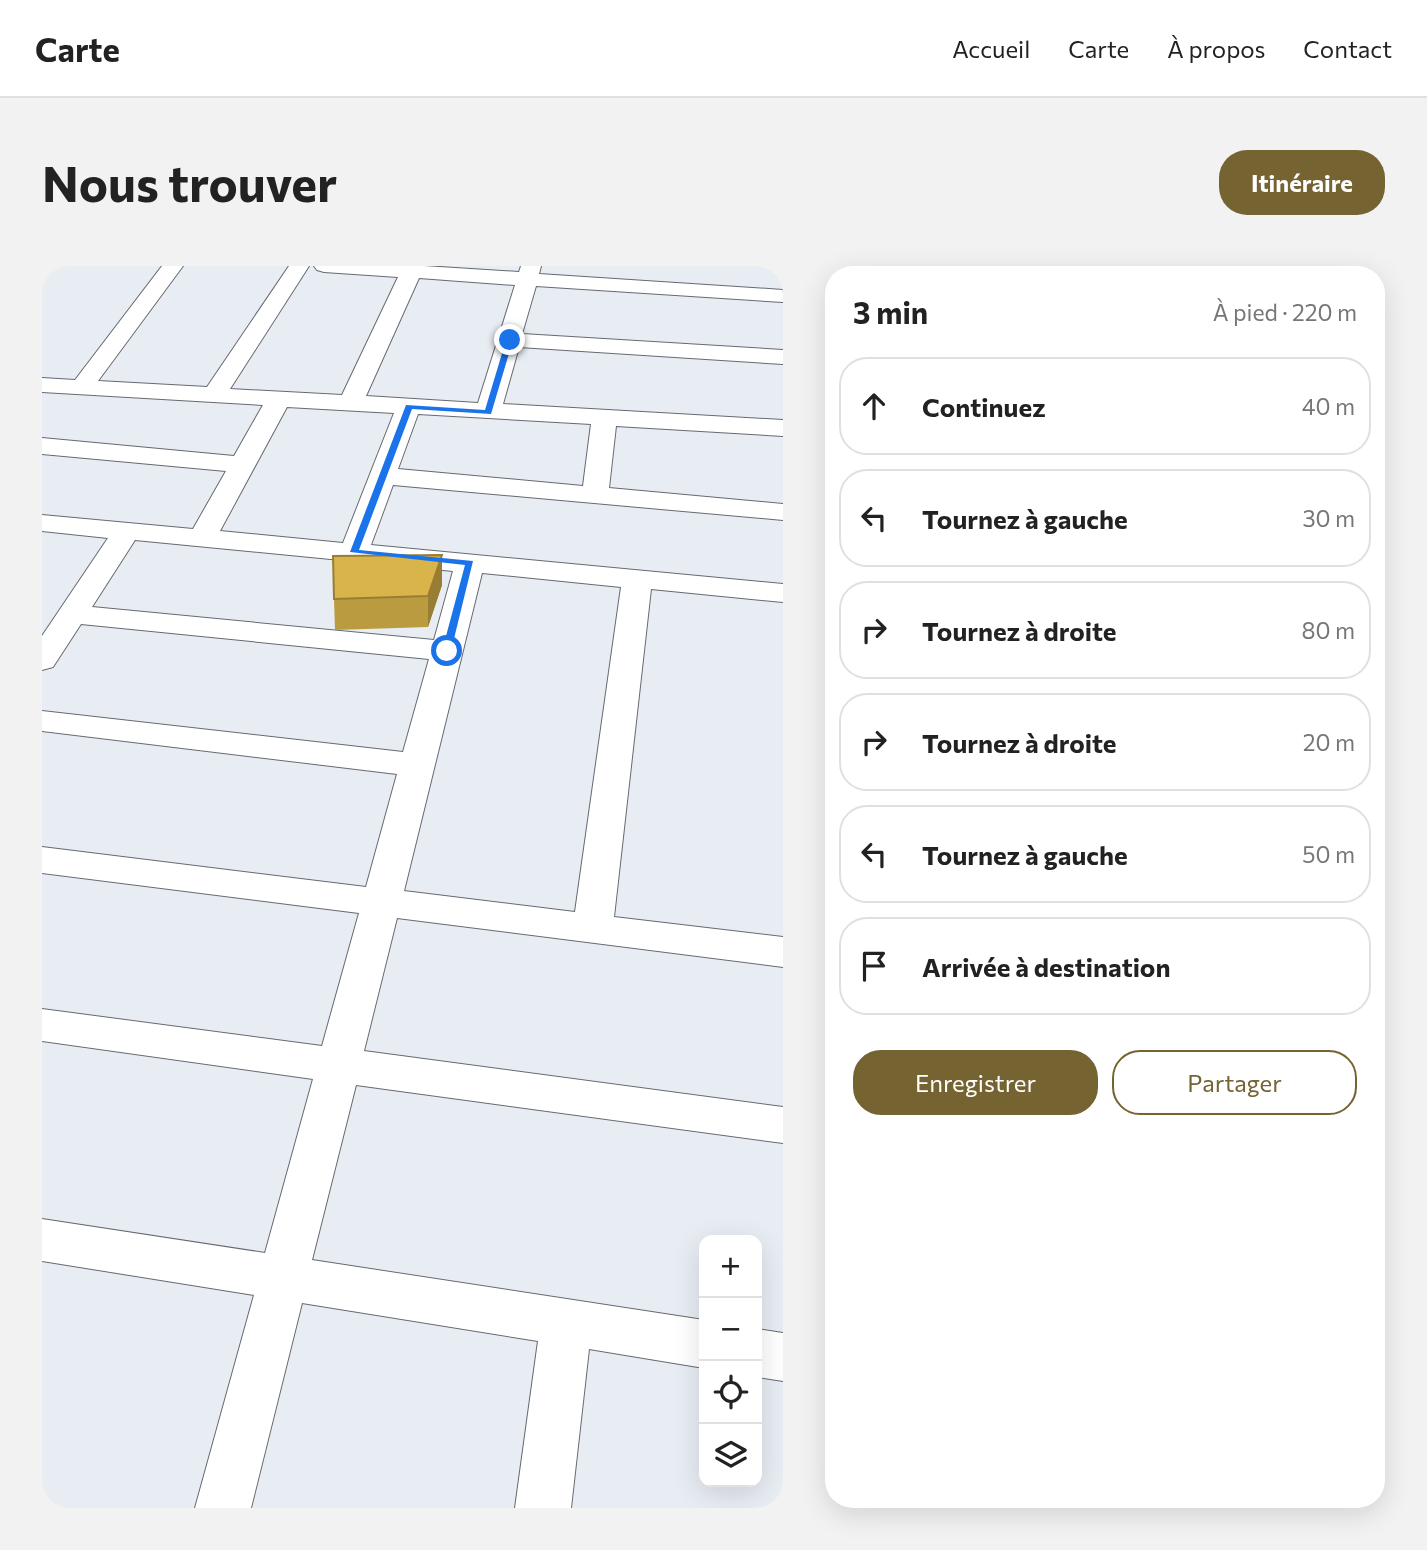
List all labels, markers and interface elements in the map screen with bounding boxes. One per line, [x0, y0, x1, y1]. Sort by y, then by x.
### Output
text: Carte [35, 28, 120, 69]
text: Accueil [952, 34, 1030, 63]
text: Carte [1068, 34, 1129, 63]
text: À propos [1167, 34, 1265, 63]
text: Contact [1303, 34, 1392, 63]
button: Itinéraire [1219, 150, 1385, 215]
text: Nous trouver [42, 152, 337, 212]
text: 3 min [853, 293, 928, 330]
text: À pied · 220 m [1213, 298, 1357, 326]
route end [494, 324, 525, 355]
icon: ahead [855, 387, 893, 425]
text: Continuez [922, 391, 1046, 422]
text: 40 m [1302, 392, 1355, 420]
icon: left [855, 499, 893, 537]
text: Tournez à gauche [922, 503, 1128, 534]
text: 30 m [1302, 504, 1355, 532]
icon: right [855, 611, 893, 649]
text: Tournez à droite [922, 615, 1117, 646]
text: 80 m [1302, 616, 1355, 644]
route start [431, 635, 462, 666]
icon: right [855, 723, 893, 761]
text: Tournez à droite [922, 727, 1117, 758]
text: 20 m [1303, 728, 1355, 756]
icon: left [855, 835, 893, 873]
text: Tournez à gauche [922, 839, 1128, 870]
text: 50 m [1302, 840, 1355, 868]
icon: arrive [855, 947, 893, 985]
text: Arrivée à destination [922, 951, 1170, 982]
button: Enregistrer [853, 1050, 1098, 1115]
button: Partager [1112, 1050, 1357, 1115]
map controls [699, 1235, 762, 1487]
button: + [699, 1235, 762, 1298]
button: − [699, 1298, 762, 1361]
button: locate [699, 1361, 762, 1424]
button: layers [699, 1424, 762, 1487]

